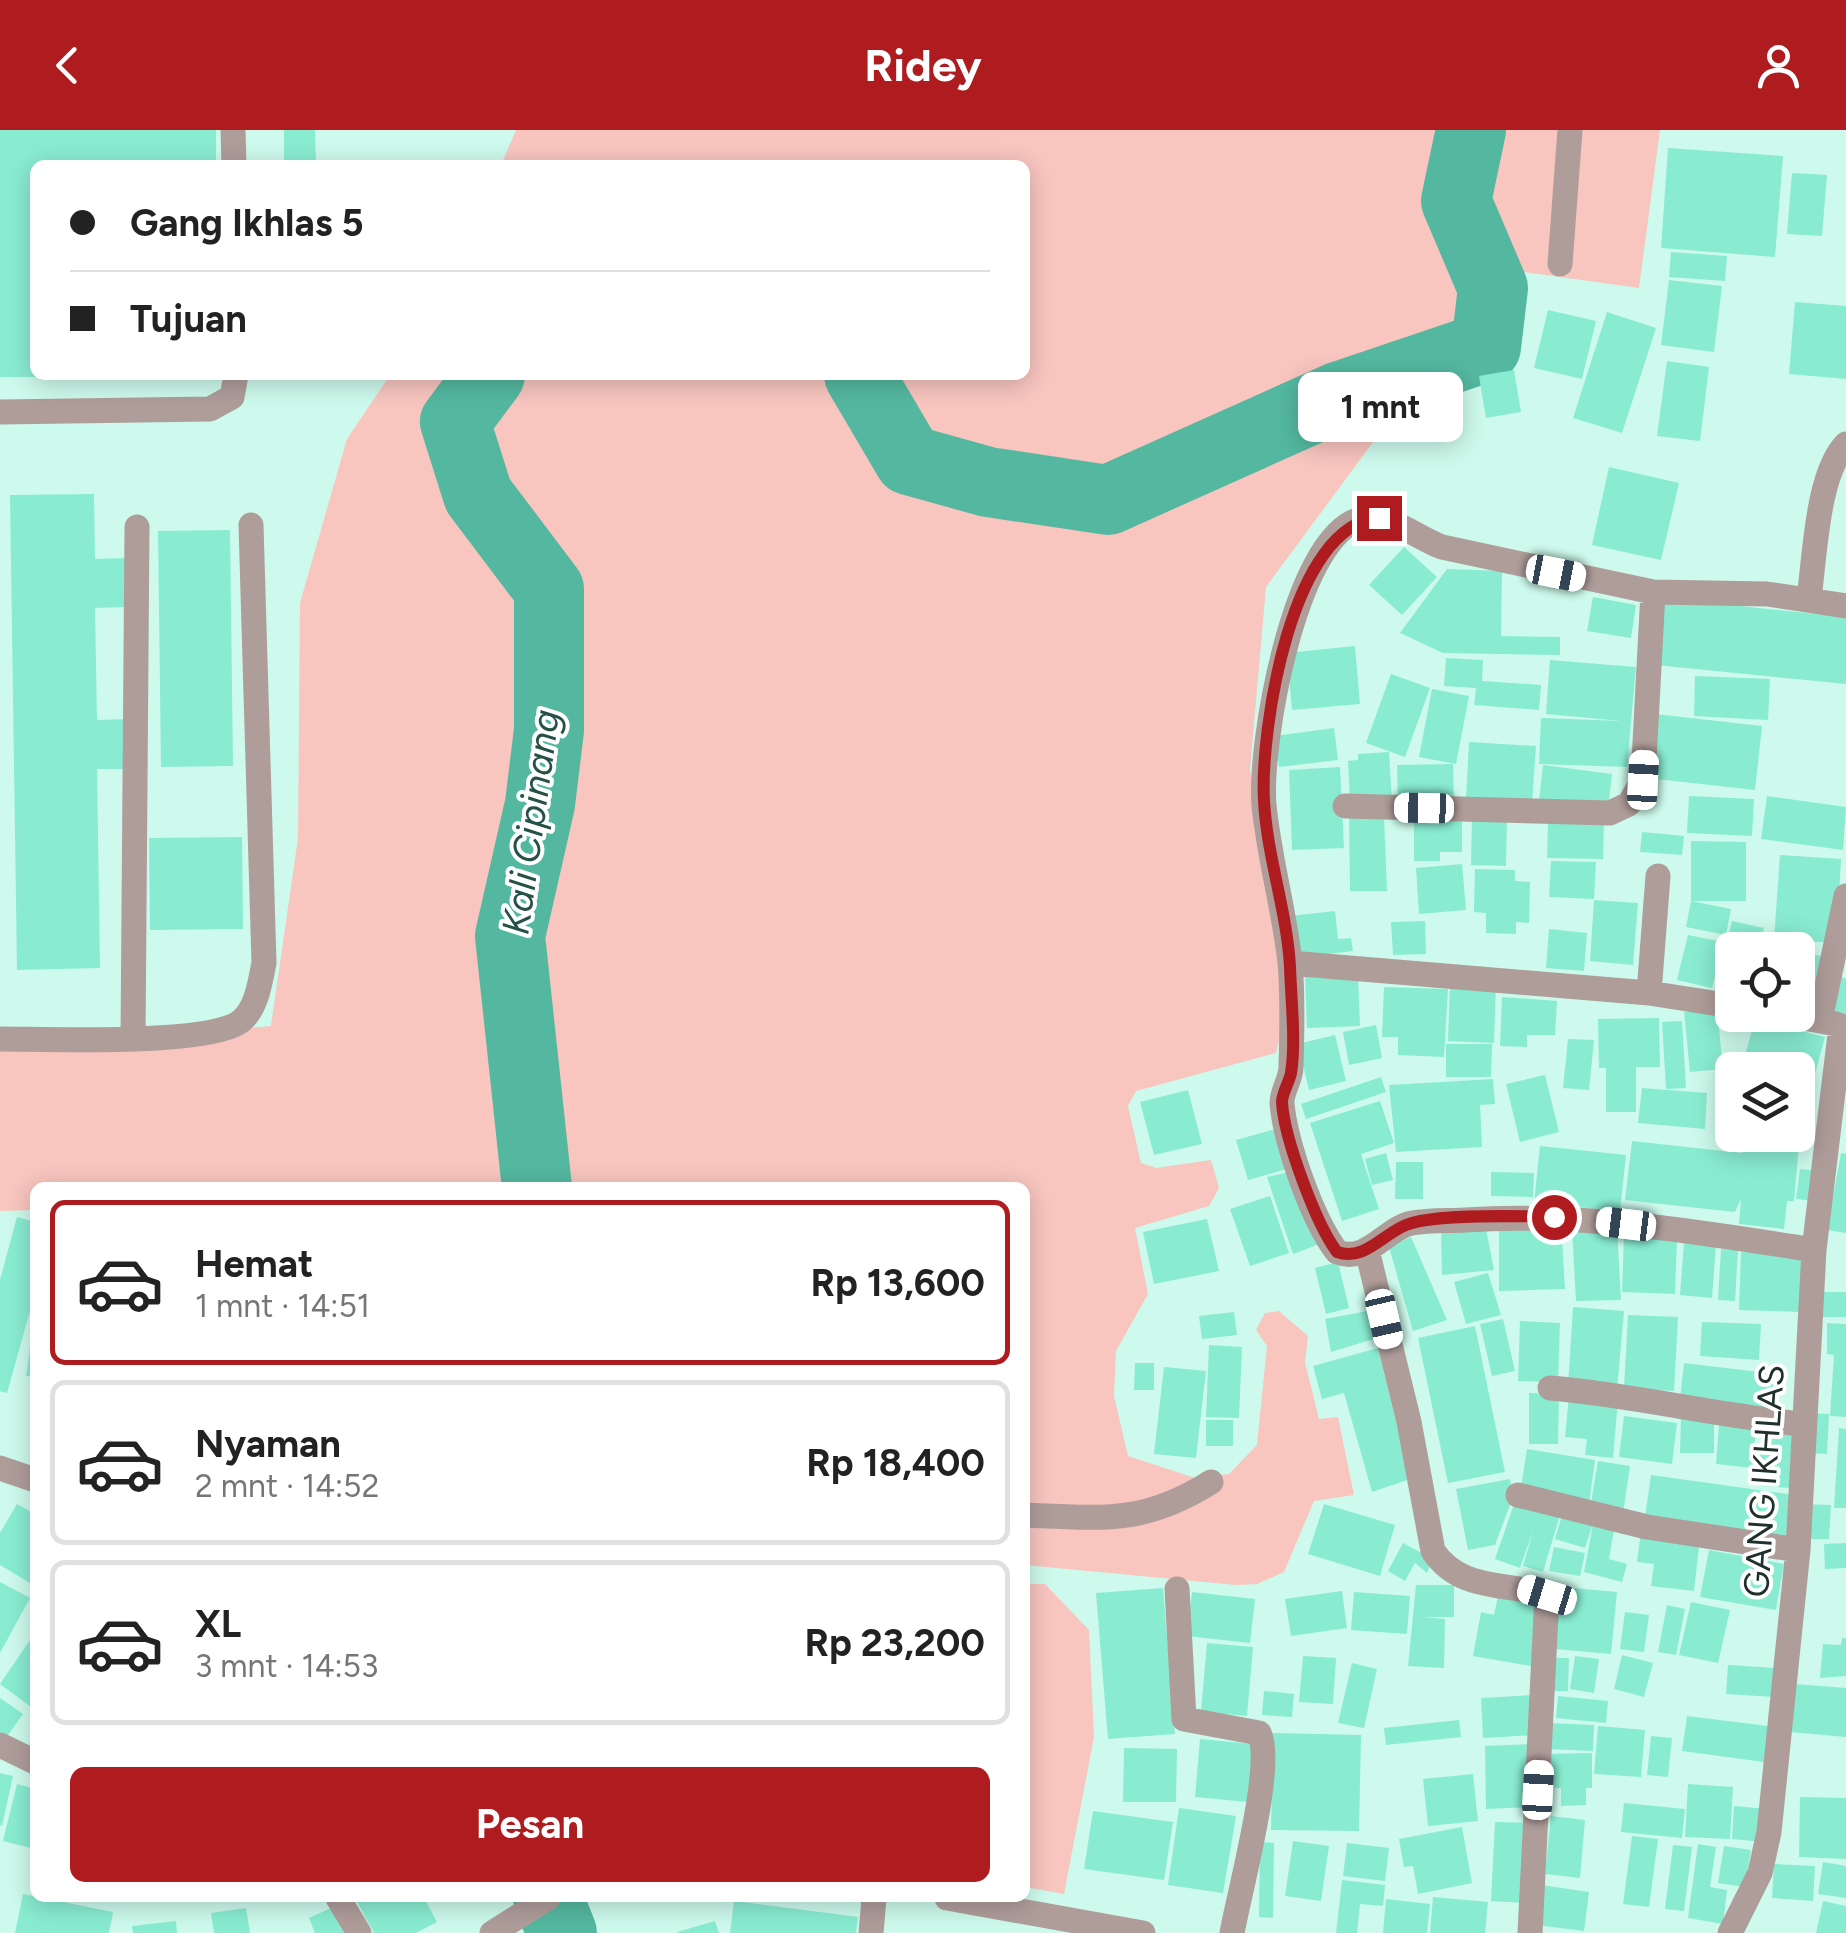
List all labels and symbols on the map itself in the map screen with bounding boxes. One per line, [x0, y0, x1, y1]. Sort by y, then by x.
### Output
callout: 1 mnt [1296, 373, 1462, 443]
route end [1357, 496, 1402, 541]
car [1524, 553, 1588, 593]
water label: Kali Cipinang [492, 707, 570, 937]
car [1626, 749, 1660, 811]
car [1394, 792, 1454, 824]
route start [1532, 1195, 1577, 1240]
car [1594, 1205, 1658, 1243]
car [1363, 1286, 1405, 1352]
street label: GANG IKHLAS [1735, 1363, 1793, 1599]
car [1514, 1572, 1580, 1618]
car [1521, 1759, 1555, 1821]

